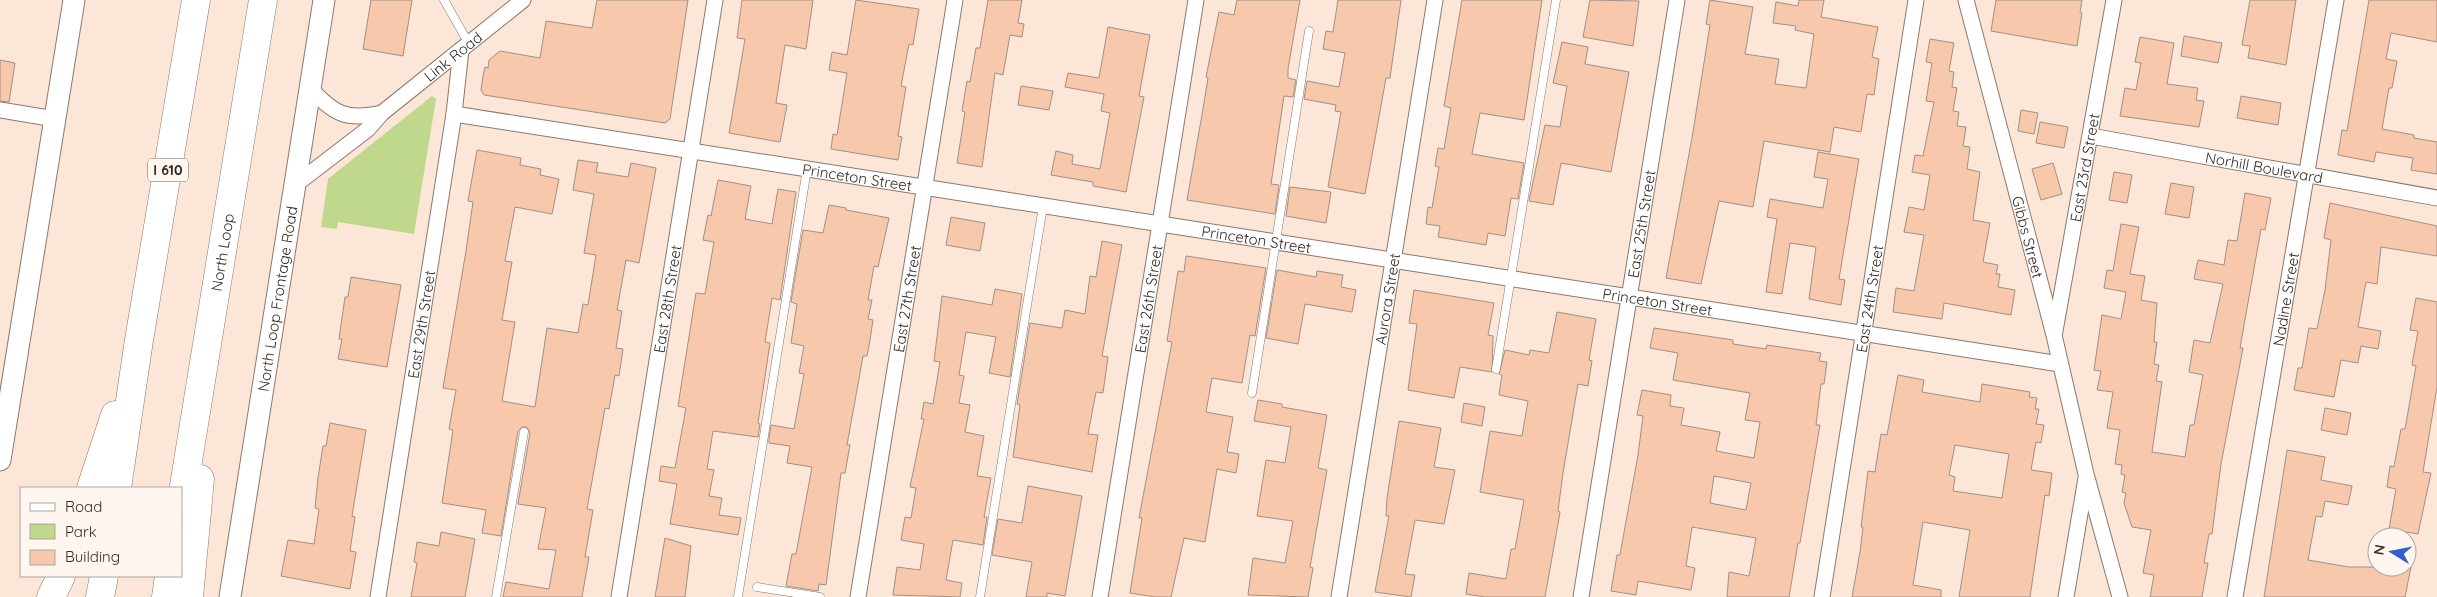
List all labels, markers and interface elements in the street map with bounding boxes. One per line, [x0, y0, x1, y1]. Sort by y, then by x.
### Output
street label: Link Road [420, 27, 486, 85]
street label: East 23rd Street [2065, 112, 2103, 223]
street label: Norhill Boulevard [2204, 147, 2325, 187]
road number: I 610 [148, 158, 188, 182]
street label: Princeton Street [801, 159, 913, 195]
street label: East 25th Street [1623, 168, 1659, 279]
street label: Gibbs Street [2008, 194, 2048, 280]
street label: North Loop Frontage Road [253, 205, 301, 393]
street label: North Loop [206, 212, 238, 293]
street label: Princeton Street [1200, 221, 1313, 257]
street label: East 28th Street [649, 243, 685, 354]
street label: East 26th Street [1130, 243, 1166, 354]
street label: East 27th Street [888, 244, 925, 354]
street label: East 24th Street [1851, 244, 1887, 354]
street label: Nadine Street [2268, 251, 2303, 347]
street label: Aurora Street [1370, 252, 1404, 346]
street label: East 29th Street [403, 269, 439, 380]
street label: Princeton Street [1601, 283, 1714, 319]
legend [20, 487, 182, 577]
text: Road [65, 497, 102, 516]
text: Park [65, 522, 97, 541]
north arrow [2367, 527, 2417, 577]
text: N [2369, 543, 2389, 556]
text: Building [65, 547, 120, 566]

